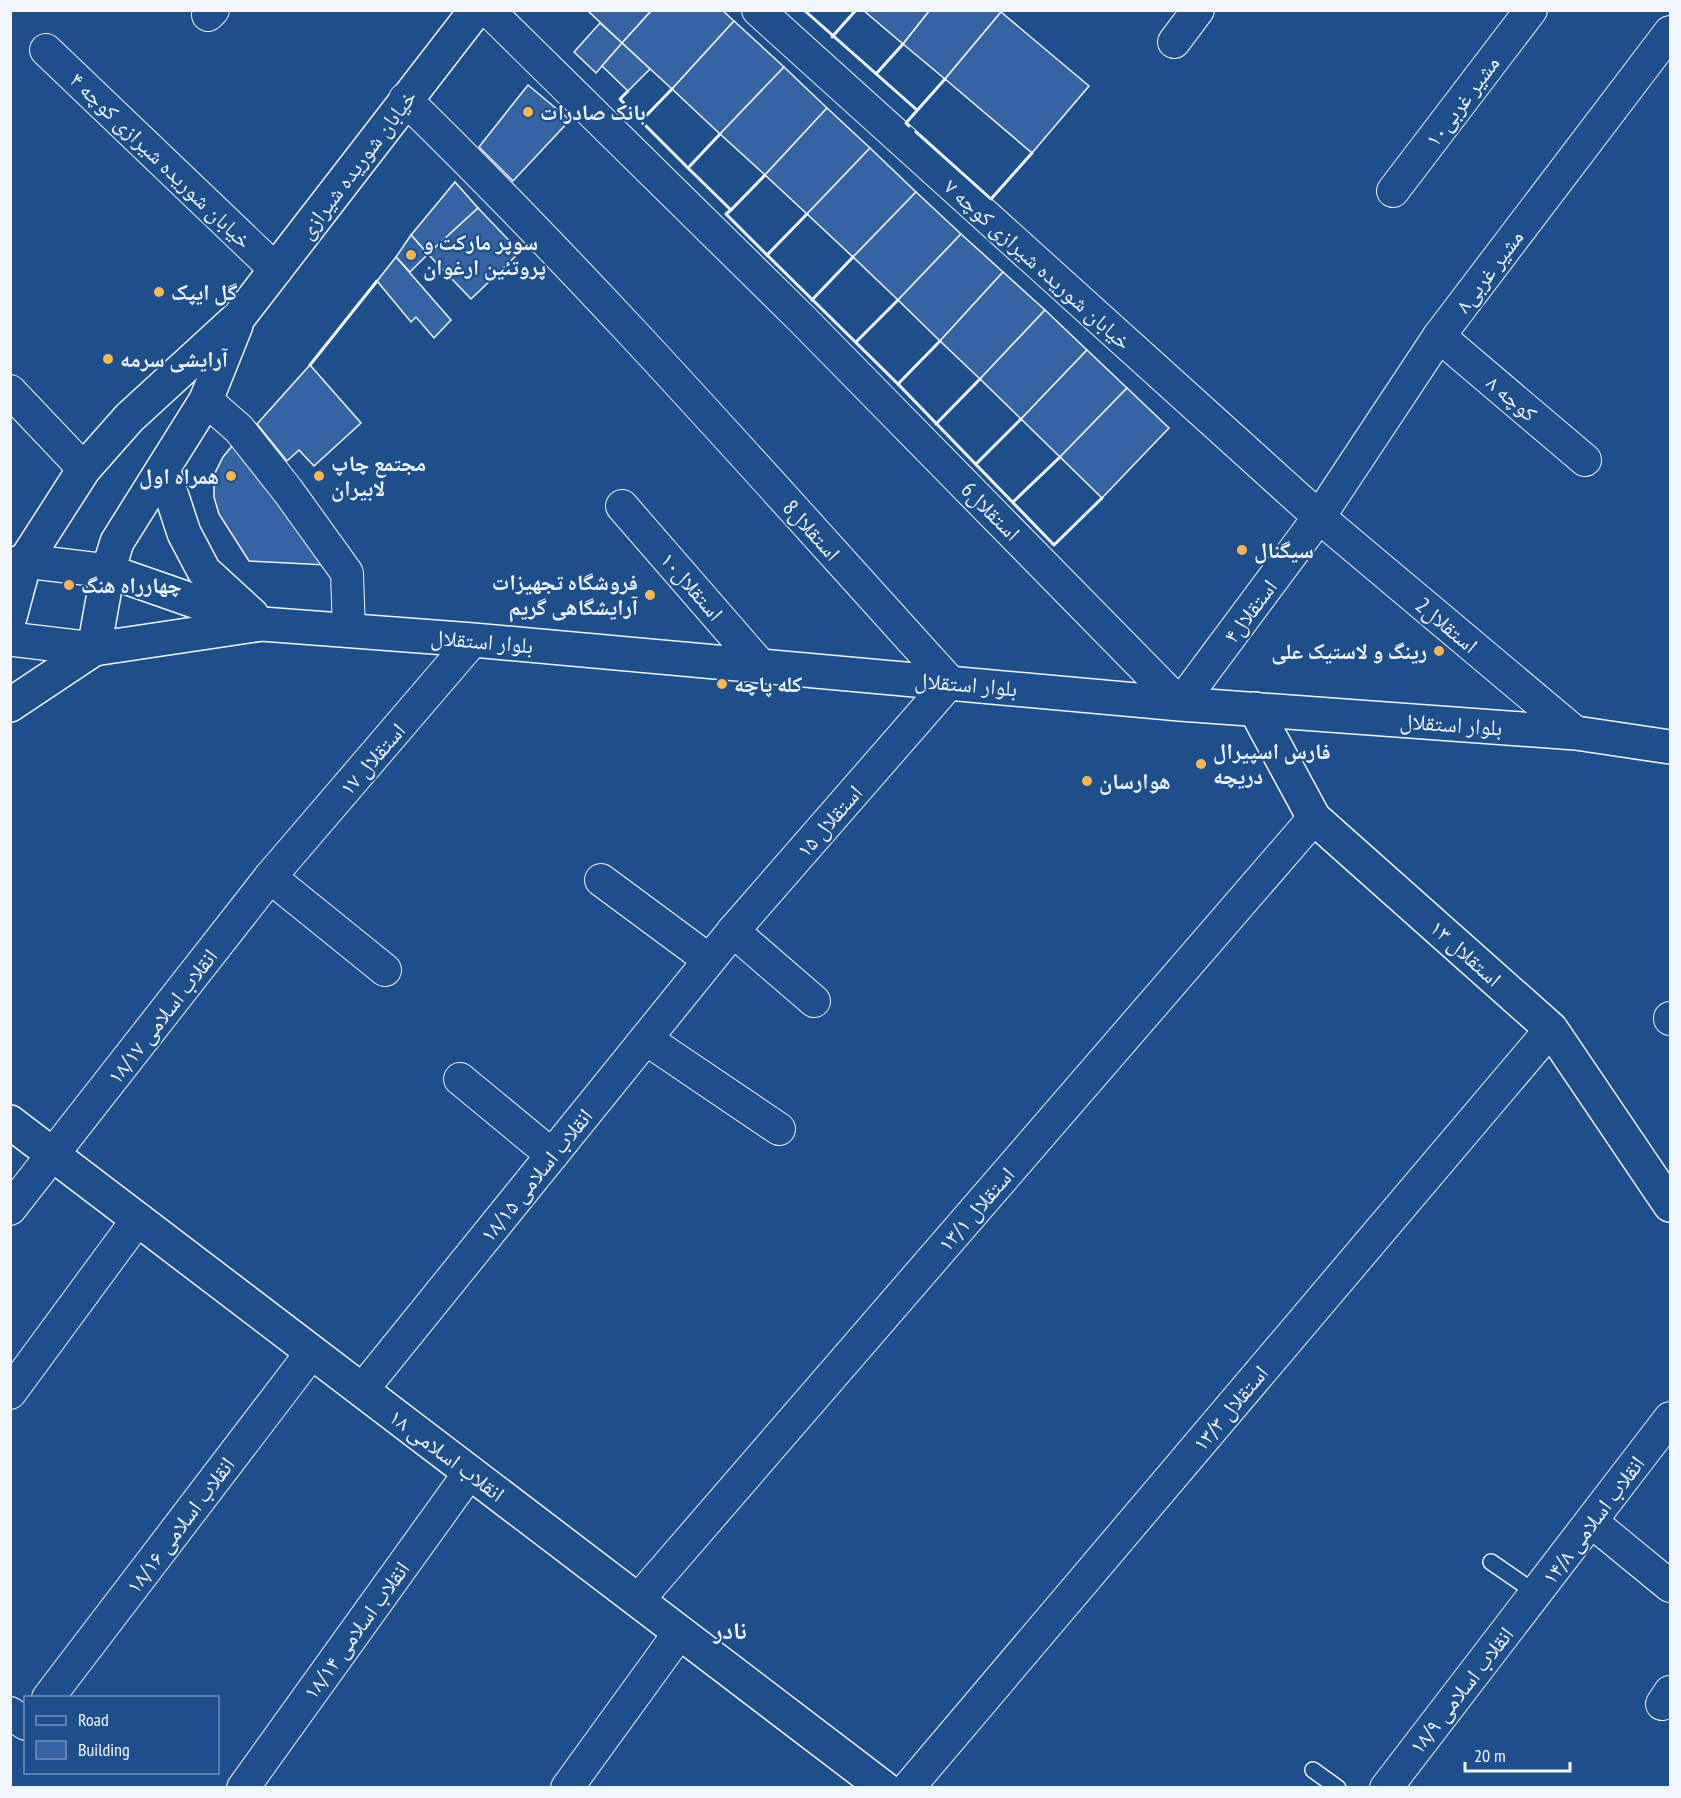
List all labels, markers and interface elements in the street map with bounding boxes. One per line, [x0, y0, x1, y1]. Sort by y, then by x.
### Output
street label: ۱۰مشیر غربی [1419, 50, 1505, 152]
street label: خیابان شوریده شیرازی کوچه ۴ [64, 66, 258, 254]
street label: خیابان شوریده شیرازی [292, 84, 422, 244]
place label: بانک صادرات [540, 98, 646, 126]
marker: بانک صادرات [521, 105, 535, 119]
street label: خیابان شوریده شیرازی کوچه ۷ [938, 172, 1138, 356]
street label: مشیر غربی۸ [1449, 224, 1529, 318]
place label: سوپر مارکت و پروتئین ارغوان [423, 228, 546, 281]
marker: سوپر مارکت و پروتئین ارغوان [404, 248, 418, 262]
place label: گل ایپک [171, 278, 238, 306]
marker: گل ایپک [152, 285, 166, 299]
place label: آرایشی سرمه [120, 345, 228, 373]
marker: آرایشی سرمه [101, 352, 115, 366]
street label: کوچه ۸ [1481, 369, 1543, 427]
place label: مجتمع چاپ لابيران [331, 449, 426, 502]
place label: همراه اول [139, 462, 219, 490]
marker: همراه اول [224, 469, 238, 483]
marker: مجتمع چاپ لابيران [312, 469, 326, 483]
street label: استقلال6 [955, 475, 1027, 547]
street label: استقلال8 [777, 494, 847, 566]
place label: سیگنال [1254, 536, 1314, 564]
marker: سیگنال [1235, 543, 1249, 557]
street label: استقلال۱۰ [654, 546, 730, 626]
place label: فروشگاه تجهیزات آرایشگاهی گریم [492, 568, 638, 622]
place label: چهارراه هنگ [81, 571, 182, 599]
street label: استقلال۴ [1217, 574, 1283, 648]
marker: چهارراه هنگ [62, 578, 76, 592]
marker: فروشگاه تجهیزات آرایشگاهی گریم [643, 588, 657, 602]
street label: 2استقلال [1410, 591, 1484, 659]
street label: بلوار استقلال [430, 623, 534, 659]
place label: رینگ و لاستیک علی [1271, 637, 1427, 665]
marker: رینگ و لاستیک علی [1432, 644, 1446, 658]
street label: بلوار استقلال [914, 666, 1018, 702]
place label: کله پاچه [734, 670, 803, 698]
marker: کله پاچه [715, 677, 729, 691]
street label: بلوار استقلال [1399, 706, 1503, 742]
street label: ۱۷ استقلال [333, 717, 411, 801]
place label: فارس اسپیرال دریچه [1213, 737, 1331, 790]
marker: فارس اسپیرال دریچه [1194, 757, 1208, 771]
place label: هوارسان [1099, 767, 1171, 795]
marker: هوارسان [1080, 774, 1094, 788]
street label: ۱۵ استقلال [790, 779, 868, 863]
street label: ۱۳ استقلال [1424, 913, 1508, 993]
street label: ۱۸/۱۷ انقلاب اسلامی [101, 943, 223, 1089]
street label: ۱۸/۱۵ انقلاب اسلامی [474, 1103, 598, 1247]
street label: ۱۳/۱ استقلال [931, 1161, 1021, 1257]
street label: ۱۳/۳ استقلال [1186, 1359, 1274, 1457]
street label: ۱۸ انقلاب اسلامی [384, 1402, 510, 1508]
street label: ۱۴/۸ انقلاب اسلامی [1535, 1450, 1651, 1590]
street label: ۱۸/۱۶ انقلاب اسلامی [120, 1451, 240, 1599]
street label: ۱۸/۱۴ انقلاب اسلامی [297, 1556, 415, 1704]
district label: نادر [713, 1615, 747, 1646]
street label: ۱۸/۹ انقلاب اسلامی [1403, 1621, 1519, 1759]
legend [24, 1696, 219, 1774]
text: Road [78, 1708, 109, 1731]
scale bar [1465, 1735, 1570, 1773]
text: Building [78, 1738, 130, 1761]
text: 20 m [1474, 1744, 1506, 1767]

